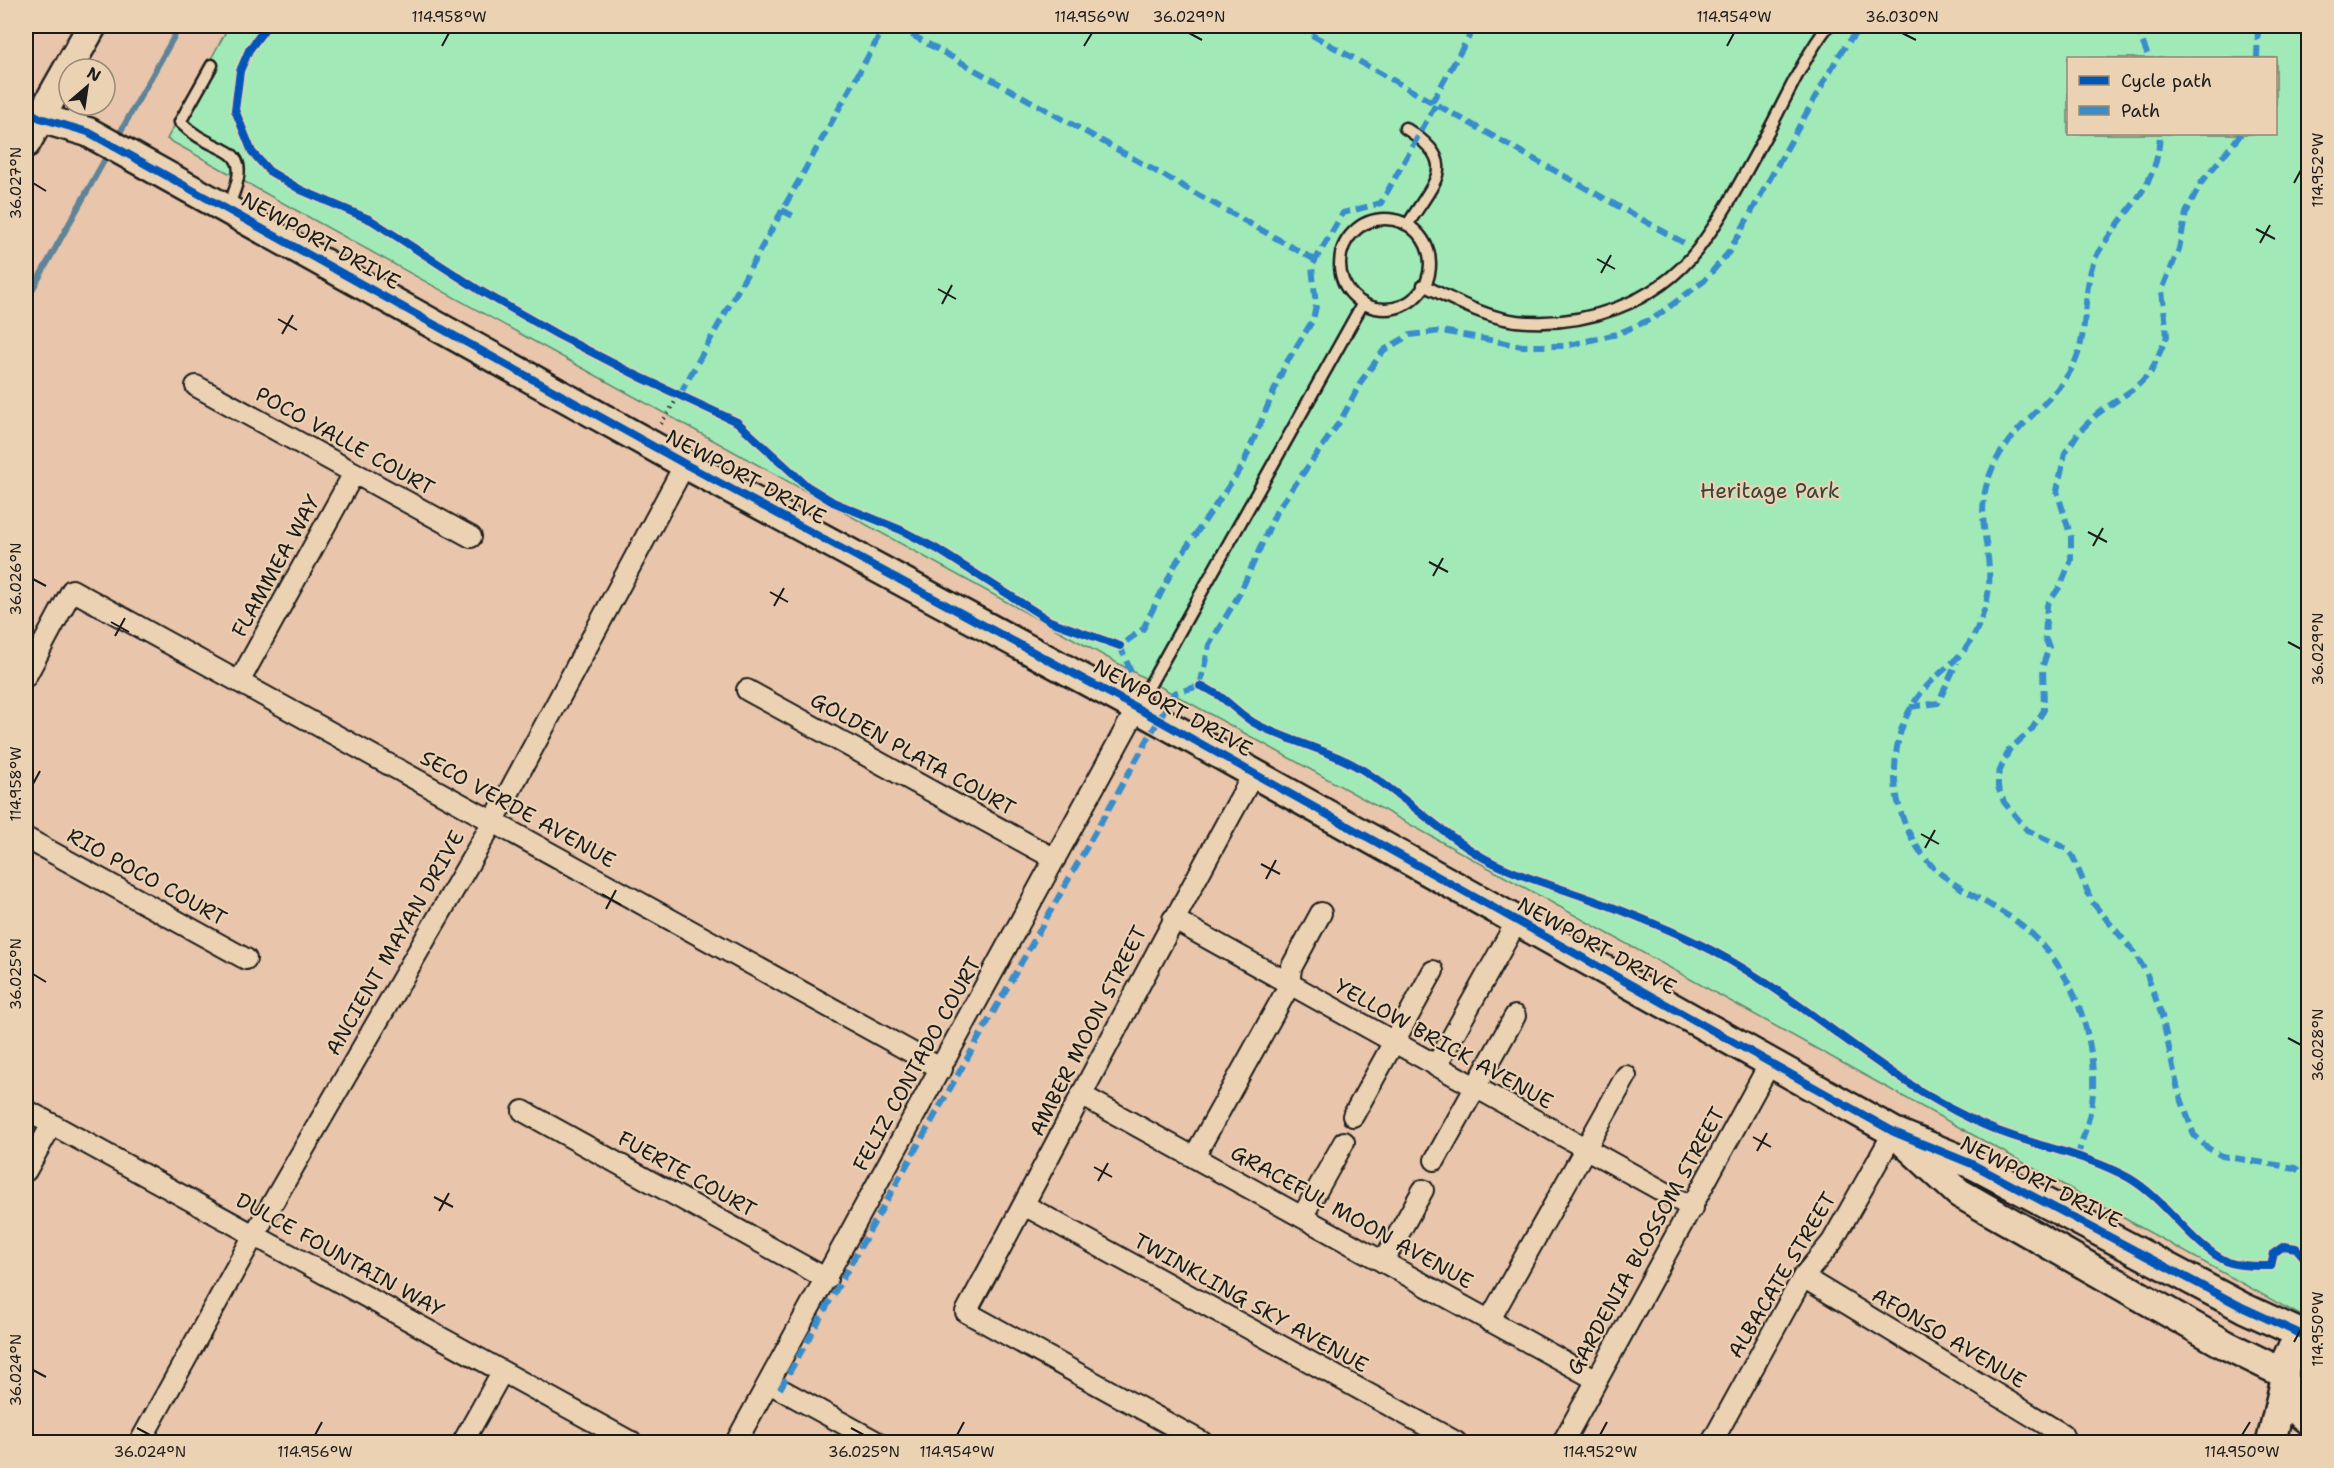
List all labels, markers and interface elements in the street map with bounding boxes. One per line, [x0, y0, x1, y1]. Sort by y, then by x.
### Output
text: 114.958°W [411, 7, 487, 27]
text: 114.956°W [1054, 7, 1130, 27]
text: 36.029°N [1153, 7, 1225, 27]
text: 114.954°W [1696, 7, 1772, 27]
text: 36.030°N [1865, 7, 1939, 27]
north arrow [57, 57, 117, 117]
legend [2067, 57, 2277, 135]
text: N [83, 62, 105, 87]
text: Cycle path [2121, 69, 2212, 93]
text: Path [2121, 99, 2160, 123]
text: 114.952°W [2308, 133, 2328, 207]
text: 36.027°N [6, 147, 26, 219]
street label: NEWPORT DRIVE [236, 186, 406, 296]
street label: POCO VALLE COURT [250, 380, 440, 502]
street label: NEWPORT DRIVE [661, 423, 831, 531]
park label: Heritage Park [1700, 477, 1840, 505]
street label: FLAMMEA WAY [225, 489, 327, 642]
text: 36.026°N [6, 543, 26, 615]
text: 36.029°N [2308, 613, 2328, 685]
street label: NEWPORT DRIVE [1088, 653, 1258, 763]
street label: GOLDEN PLATA COURT [805, 686, 1021, 822]
street label: SECO VERDE AVENUE [415, 744, 621, 874]
text: 114.958°W [6, 746, 26, 822]
street label: RIO POCO COURT [62, 821, 232, 933]
street label: ANCIENT MAYAN DRIVE [319, 825, 471, 1061]
street label: NEWPORT DRIVE [1512, 891, 1682, 1001]
street label: AMBER MOON STREET [1023, 921, 1153, 1141]
text: 36.025°N [6, 938, 26, 1010]
street label: FELIZ CONTADO COURT [846, 952, 988, 1176]
street label: YELLOW BRICK AVENUE [1330, 972, 1558, 1116]
text: 36.028°N [2308, 1008, 2328, 1082]
street label: GARDENIA BLOSSOM STREET [1560, 1102, 1732, 1380]
street label: FUERTE COURT [613, 1124, 761, 1224]
street label: NEWPORT DRIVE [1955, 1129, 2127, 1235]
street label: GRACEFUL MOON AVENUE [1226, 1139, 1478, 1295]
street label: DULCE FOUNTAIN WAY [231, 1186, 449, 1324]
street label: ALBACATE STREET [1721, 1187, 1843, 1363]
street label: TWINKLING SKY AVENUE [1129, 1227, 1373, 1379]
street label: AFONSO AVENUE [1867, 1281, 2031, 1395]
text: 114.950°W [2308, 1291, 2328, 1367]
text: 36.024°N [6, 1334, 26, 1406]
text: 36.024°N [114, 1442, 186, 1462]
text: 114.956°W [277, 1442, 353, 1462]
text: 36.025°N [828, 1442, 900, 1462]
text: 114.954°W [919, 1442, 995, 1462]
text: 114.952°W [1563, 1442, 1637, 1462]
text: 114.950°W [2204, 1442, 2280, 1462]

